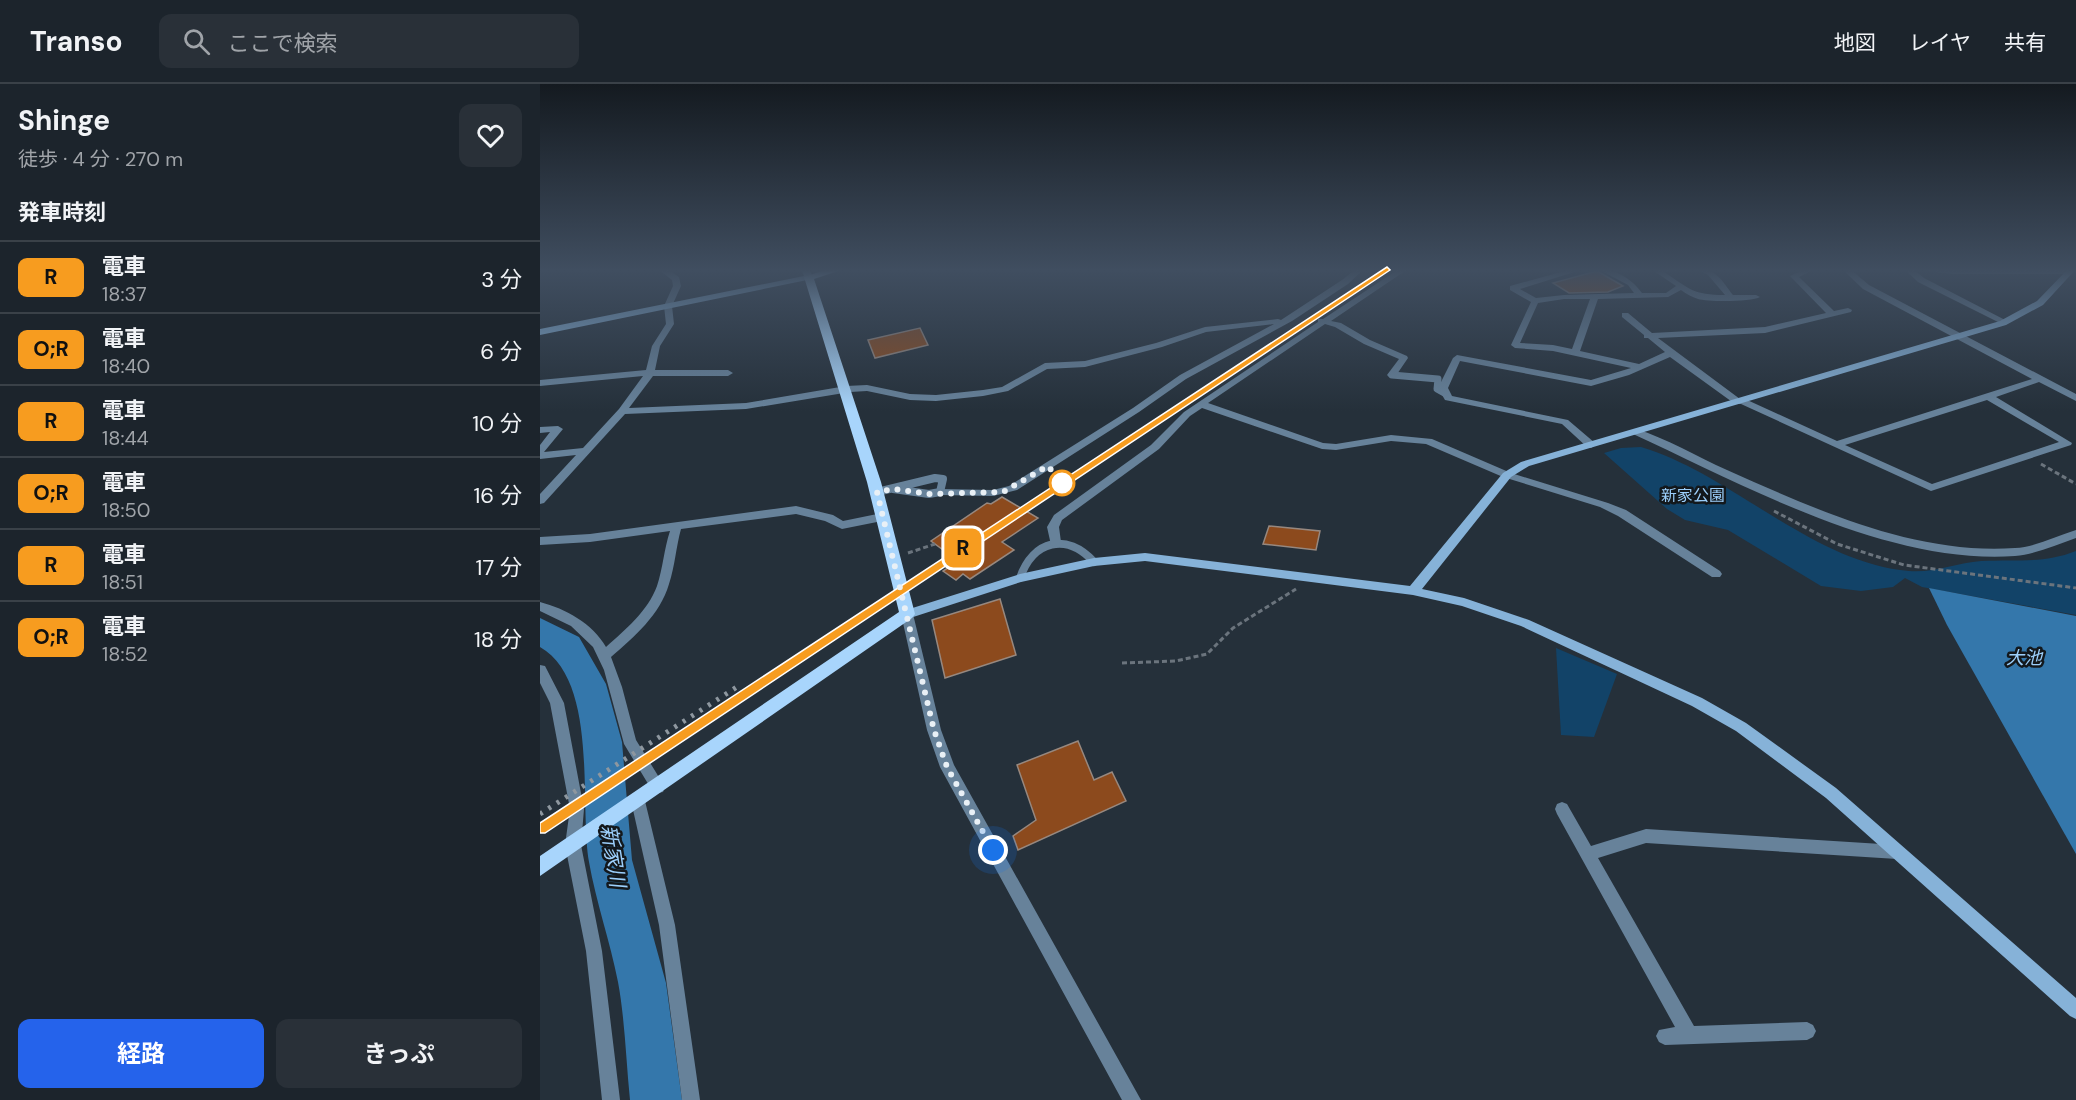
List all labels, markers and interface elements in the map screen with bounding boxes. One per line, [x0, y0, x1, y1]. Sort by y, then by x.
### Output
search box [159, 14, 579, 68]
text: Transo [30, 23, 123, 60]
icon: search [180, 25, 213, 58]
text: ここで検索 [228, 29, 338, 58]
text: 地図 [1834, 29, 1876, 57]
text: レイヤ [1909, 29, 1971, 57]
text: 共有 [2004, 29, 2046, 57]
text: Shinge [18, 102, 110, 139]
button: heart [459, 104, 522, 167]
text: 徒歩 · 4 分 · 270 m [18, 146, 183, 172]
text: 発車時刻 [18, 198, 106, 227]
text: 電車 [102, 252, 146, 281]
text: R [44, 263, 58, 291]
text: 3 分 [481, 265, 522, 294]
text: 18:37 [102, 281, 147, 307]
text: 電車 [102, 324, 146, 353]
text: O;R [33, 335, 69, 363]
text: 6 分 [480, 337, 522, 366]
text: 18:40 [102, 353, 150, 379]
text: 電車 [102, 396, 146, 425]
text: R [44, 407, 58, 435]
text: 10 分 [472, 409, 522, 438]
text: 18:44 [102, 425, 149, 451]
text: 電車 [102, 468, 146, 497]
unlabelled marker [1049, 470, 1075, 496]
text: O;R [33, 479, 69, 507]
text: 16 分 [473, 481, 522, 510]
park label: 新家公園 [1661, 485, 1725, 506]
text: 18:50 [102, 497, 150, 523]
line badge: R [944, 528, 982, 568]
text: R [956, 534, 970, 562]
text: 電車 [102, 540, 146, 569]
text: R [44, 551, 58, 579]
text: 17 分 [476, 553, 522, 582]
text: 18:51 [102, 569, 143, 595]
text: 電車 [102, 612, 146, 641]
text: O;R [33, 623, 69, 651]
text: 18 分 [474, 625, 522, 654]
text: 18:52 [102, 641, 148, 667]
water label: 大池 [2006, 646, 2044, 670]
water label: 新家川 [594, 823, 632, 891]
your location [978, 835, 1008, 865]
button: 経路 [18, 1019, 264, 1088]
button: きっぷ [276, 1019, 522, 1088]

